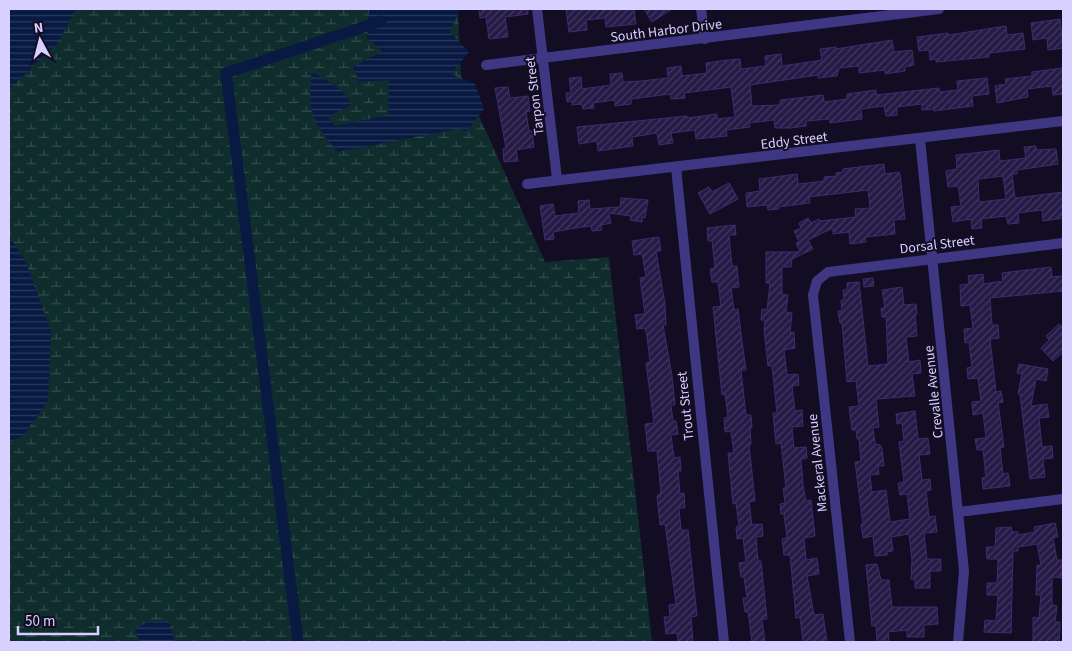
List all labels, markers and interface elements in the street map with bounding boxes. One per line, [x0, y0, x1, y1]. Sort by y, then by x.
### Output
street label: South Harbor Drive [609, 14, 723, 48]
north arrow [15, 15, 65, 65]
text: N [33, 18, 44, 39]
street label: Tarpon Street [520, 55, 550, 136]
street label: Eddy Street [760, 127, 829, 155]
street label: Dorsal Street [898, 230, 976, 260]
street label: Crevalle Avenue [919, 345, 949, 439]
street label: Trout Street [672, 370, 700, 441]
street label: Mackeral Avenue [803, 413, 833, 513]
scale bar [18, 604, 98, 636]
text: 50 m [25, 611, 55, 632]

